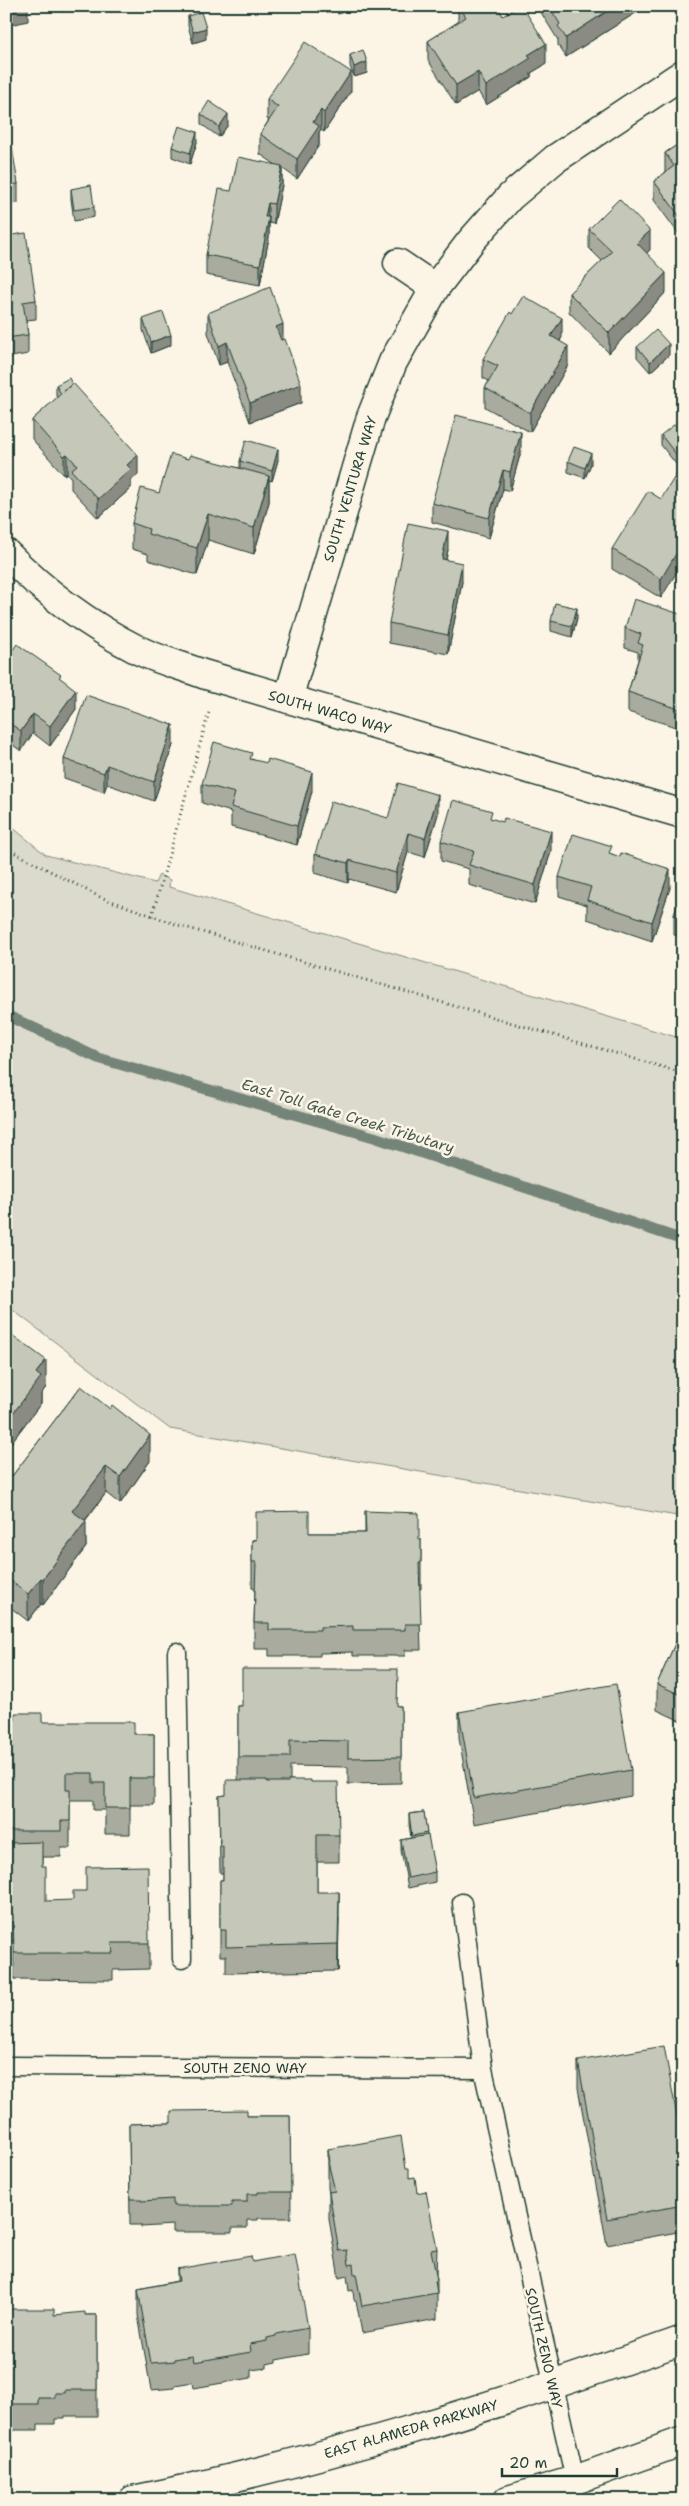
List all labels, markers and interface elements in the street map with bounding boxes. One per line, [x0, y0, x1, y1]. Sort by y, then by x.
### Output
street label: SOUTH VENTURA WAY [319, 413, 381, 564]
street label: SOUTH WACO WAY [266, 686, 394, 738]
water label: East Toll Gate Creek Tributary [239, 1074, 457, 1158]
street label: SOUTH ZENO WAY [183, 2059, 307, 2077]
street label: SOUTH ZENO WAY [521, 2286, 567, 2411]
street label: EAST ALAMEDA PARKWAY [322, 2395, 501, 2463]
scale bar [502, 2446, 616, 2478]
text: 20 m [509, 2453, 548, 2473]

